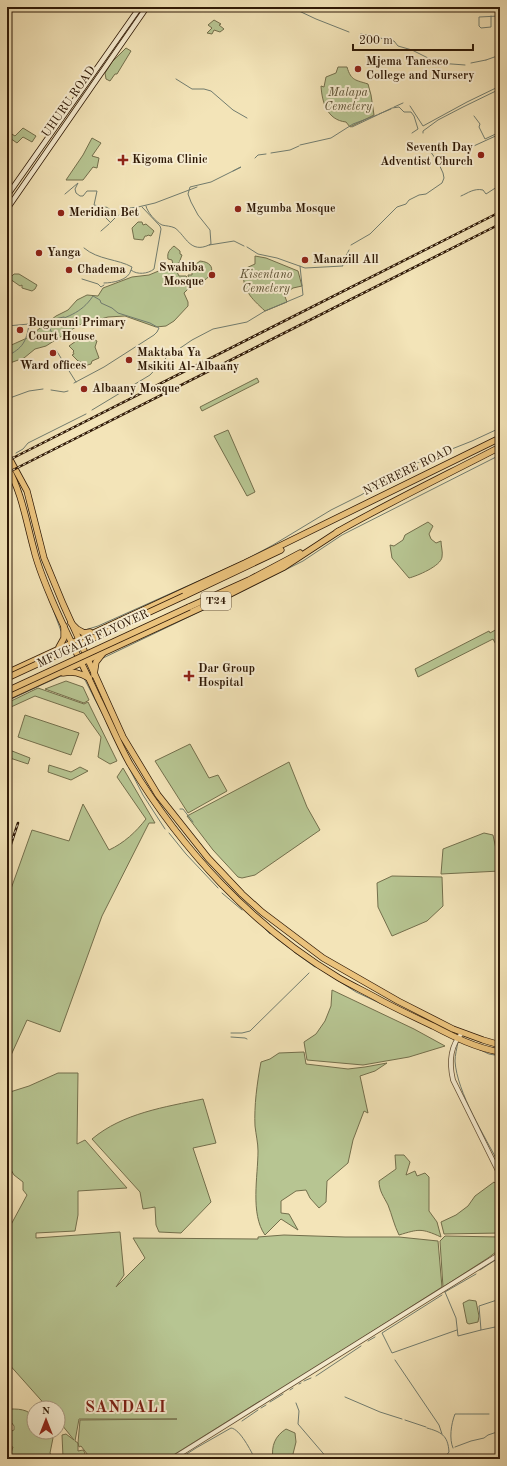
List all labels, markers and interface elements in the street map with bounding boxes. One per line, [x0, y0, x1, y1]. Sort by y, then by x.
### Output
scale bar [353, 26, 473, 52]
text: 200 m [359, 35, 393, 47]
place label: Mjema Tanesco College and Nursery [366, 56, 475, 82]
street label: UHURU ROAD [40, 64, 98, 140]
marker: Mjema Tanesco College and Nursery [353, 64, 363, 74]
park label: Malapa Cemetery [324, 87, 373, 113]
place label: Seventh Day Adventist Church [380, 142, 473, 168]
marker: Seventh Day Adventist Church [476, 150, 486, 160]
marker: Kigoma Clinic [117, 154, 129, 166]
place label: Kigoma Clinic [132, 154, 208, 166]
place label: Mgumba Mosque [246, 203, 336, 215]
marker: Mgumba Mosque [233, 204, 243, 214]
place label: Meridian Bet [69, 207, 139, 219]
marker: Meridian Bet [56, 208, 66, 218]
place label: Yanga [47, 247, 81, 259]
marker: Yanga [34, 248, 44, 258]
place label: Manazill All [313, 254, 379, 266]
marker: Manazill All [300, 255, 310, 265]
place label: Swahiba Mosque [159, 262, 204, 288]
place label: Chadema [77, 264, 126, 276]
marker: Chadema [64, 265, 74, 275]
park label: Kisentano Cemetery [239, 269, 293, 295]
marker: Swahiba Mosque [207, 270, 217, 280]
place label: Buguruni Primary Court House [28, 317, 126, 343]
marker: Buguruni Primary Court House [15, 325, 25, 335]
place label: Maktaba Ya Msikiti Al-Albaany [137, 347, 239, 373]
marker: Ward offices [48, 348, 58, 358]
marker: Maktaba Ya Msikiti Al-Albaany [124, 355, 134, 365]
place label: Ward offices [20, 360, 86, 372]
place label: Albaany Mosque [92, 383, 180, 395]
marker: Albaany Mosque [79, 384, 89, 394]
street label: NYERERE ROAD [361, 444, 455, 498]
road number: T24 [201, 592, 231, 610]
street label: MFUGALE FLYOVER [35, 608, 151, 670]
place label: Dar Group Hospital [198, 663, 255, 689]
marker: Dar Group Hospital [183, 670, 195, 682]
north arrow [26, 1400, 66, 1440]
district label: SANDALI [85, 1400, 167, 1416]
text: N [42, 1406, 51, 1417]

